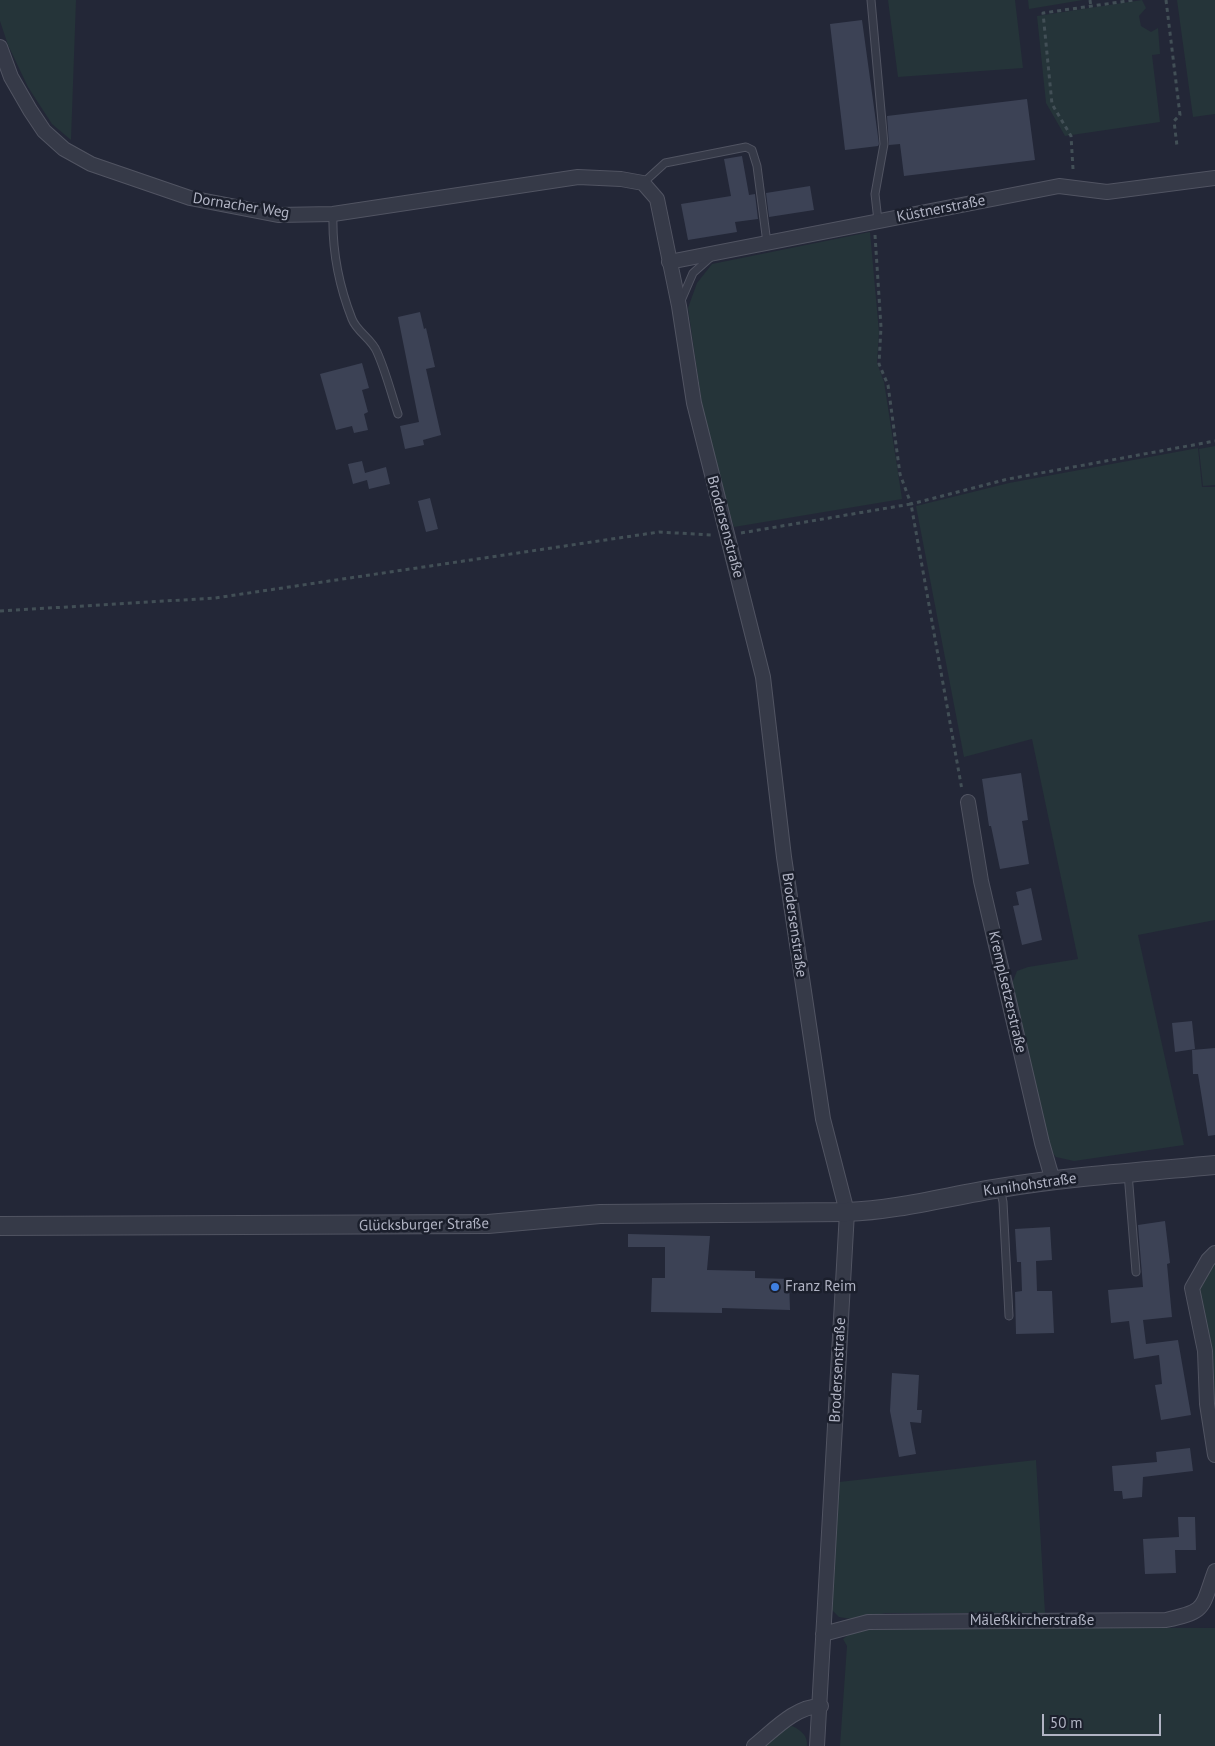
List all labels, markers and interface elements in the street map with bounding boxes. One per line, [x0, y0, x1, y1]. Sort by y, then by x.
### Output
street label: Dornacher Weg [191, 189, 291, 223]
street label: Küstnerstraße [895, 192, 987, 226]
street label: Brodersenstraße [703, 474, 747, 580]
street label: Brodersenstraße [778, 872, 810, 978]
street label: Kremplsetzerstraße [984, 929, 1030, 1055]
street label: Kunihohstraße [982, 1170, 1078, 1200]
street label: Glücksburger Straße [359, 1215, 489, 1235]
place label: Franz Reim [785, 1278, 856, 1296]
marker: Franz Reim [769, 1281, 781, 1293]
street label: Brodersenstraße [826, 1317, 850, 1423]
street label: Mäleßkircherstraße [970, 1612, 1094, 1630]
scale bar [1045, 1704, 1164, 1736]
text: 50 m [1050, 1713, 1083, 1732]

